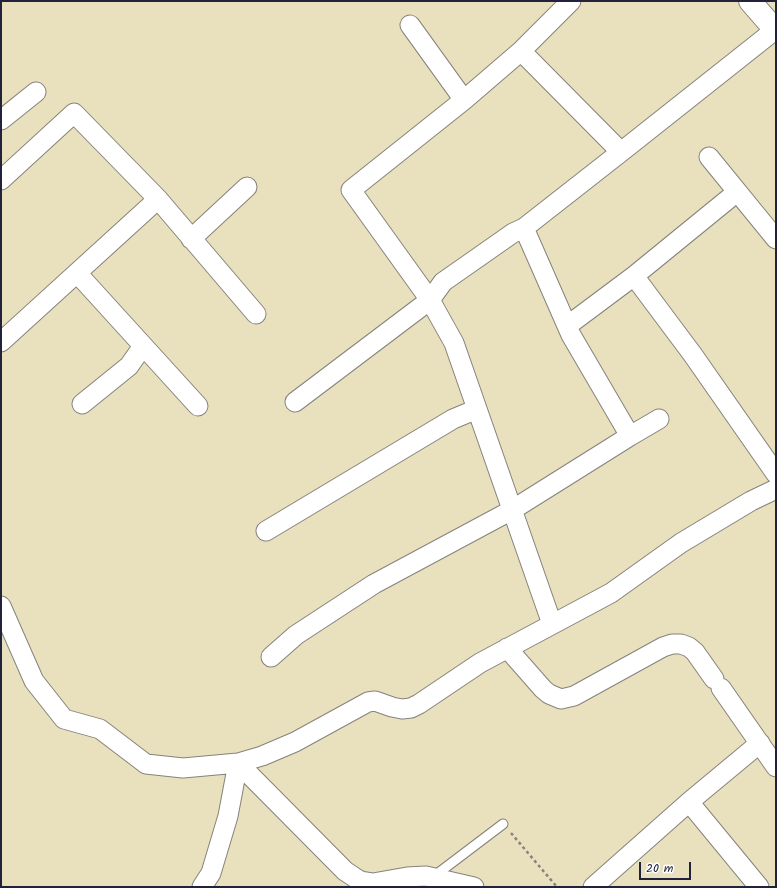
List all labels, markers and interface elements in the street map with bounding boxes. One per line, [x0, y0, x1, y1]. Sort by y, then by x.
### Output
scale bar [641, 854, 693, 880]
text: 20 m [646, 859, 673, 878]

